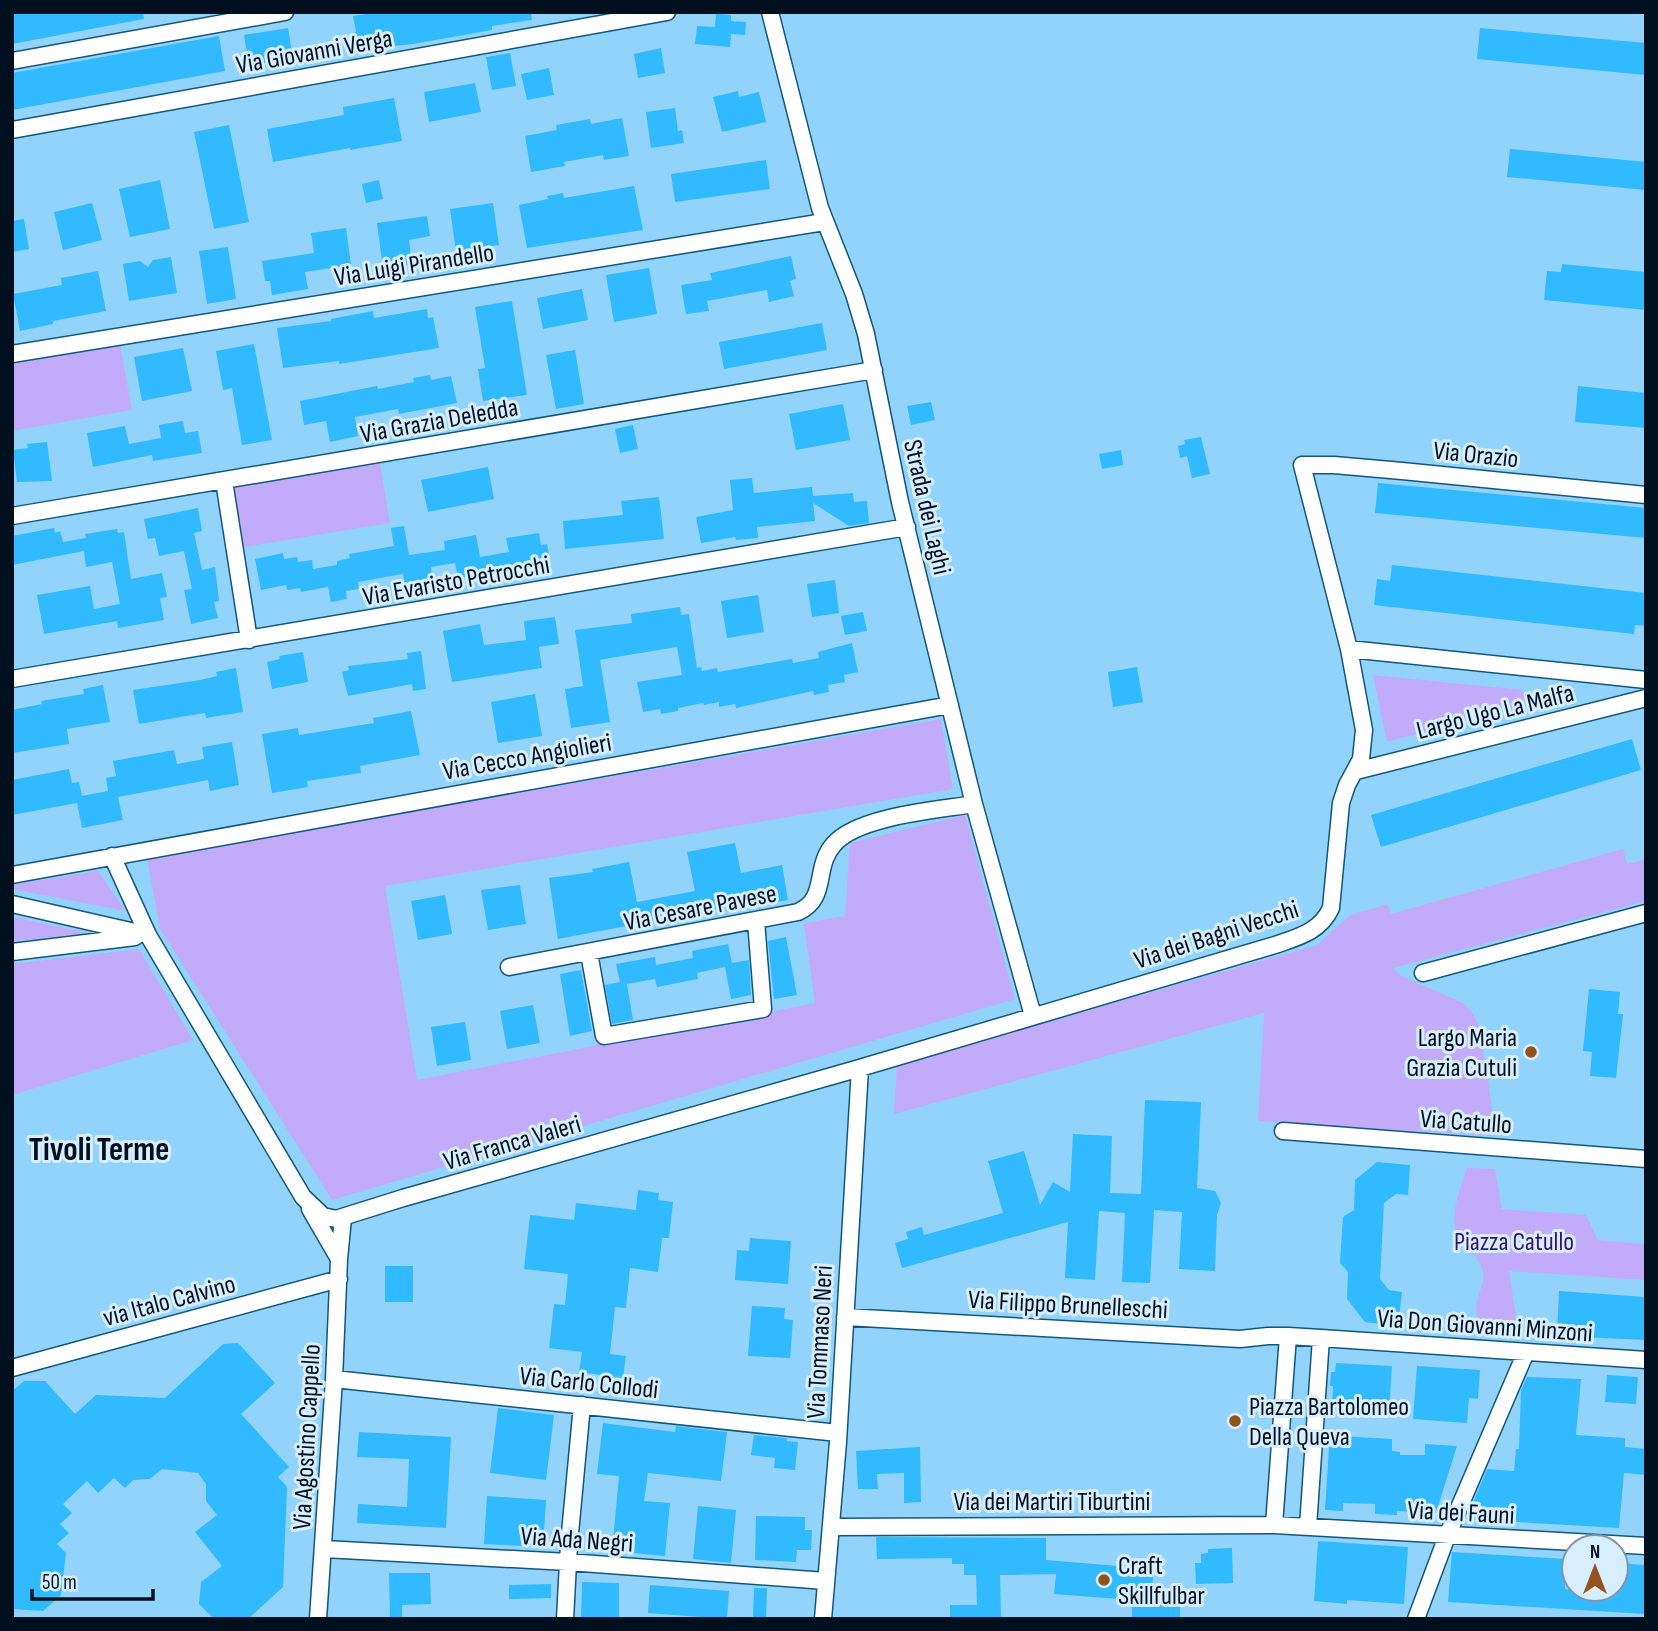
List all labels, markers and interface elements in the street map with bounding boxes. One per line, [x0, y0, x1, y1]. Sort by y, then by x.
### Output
street label: Via Giovanni Verga [234, 23, 395, 81]
street label: Via Luigi Pirandello [332, 238, 496, 293]
street label: Via Grazia Deledda [358, 392, 520, 451]
street label: Via Orazio [1432, 436, 1520, 475]
street label: Strada dei Laghi [896, 437, 957, 578]
street label: Via Evaristo Petrocchi [360, 550, 552, 613]
street label: Largo Ugo La Malfa [1414, 678, 1577, 747]
street label: Via Cecco Angiolieri [440, 727, 614, 788]
street label: Via Cesare Pavese [621, 878, 779, 938]
street label: Via dei Bagni Vecchi [1130, 894, 1303, 977]
place label: Largo Maria Grazia Cutuli [1406, 1023, 1517, 1084]
marker: Largo Maria Grazia Cutuli [1523, 1044, 1539, 1060]
street label: Via Catullo [1419, 1104, 1513, 1141]
street label: Via Franca Valeri [440, 1109, 585, 1178]
district label: Tivoli Terme [29, 1130, 169, 1170]
park label: Piazza Catullo [1454, 1227, 1574, 1258]
street label: Via Tommaso Neri [801, 1264, 840, 1420]
street label: via Italo Calvino [100, 1269, 239, 1334]
street label: Via Filippo Brunelleschi [967, 1285, 1168, 1326]
street label: Via Don Giovanni Minzoni [1376, 1303, 1594, 1349]
street label: Via Agostino Cappello [287, 1343, 328, 1531]
street label: Via Carlo Collodi [518, 1361, 660, 1406]
place label: Piazza Bartolomeo Della Queva [1249, 1392, 1409, 1453]
marker: Piazza Bartolomeo Della Queva [1227, 1413, 1243, 1429]
street label: Via dei Martiri Tiburtini [954, 1487, 1150, 1518]
street label: Via dei Fauni [1407, 1495, 1515, 1532]
street label: Via Ada Negri [520, 1521, 634, 1560]
north arrow [1560, 1533, 1630, 1603]
text: N [1590, 1541, 1600, 1564]
place label: Craft Skillfulbar [1118, 1551, 1206, 1612]
scale bar [32, 1558, 152, 1602]
text: 50 m [42, 1570, 77, 1595]
marker: Craft Skillfulbar [1096, 1572, 1112, 1588]

